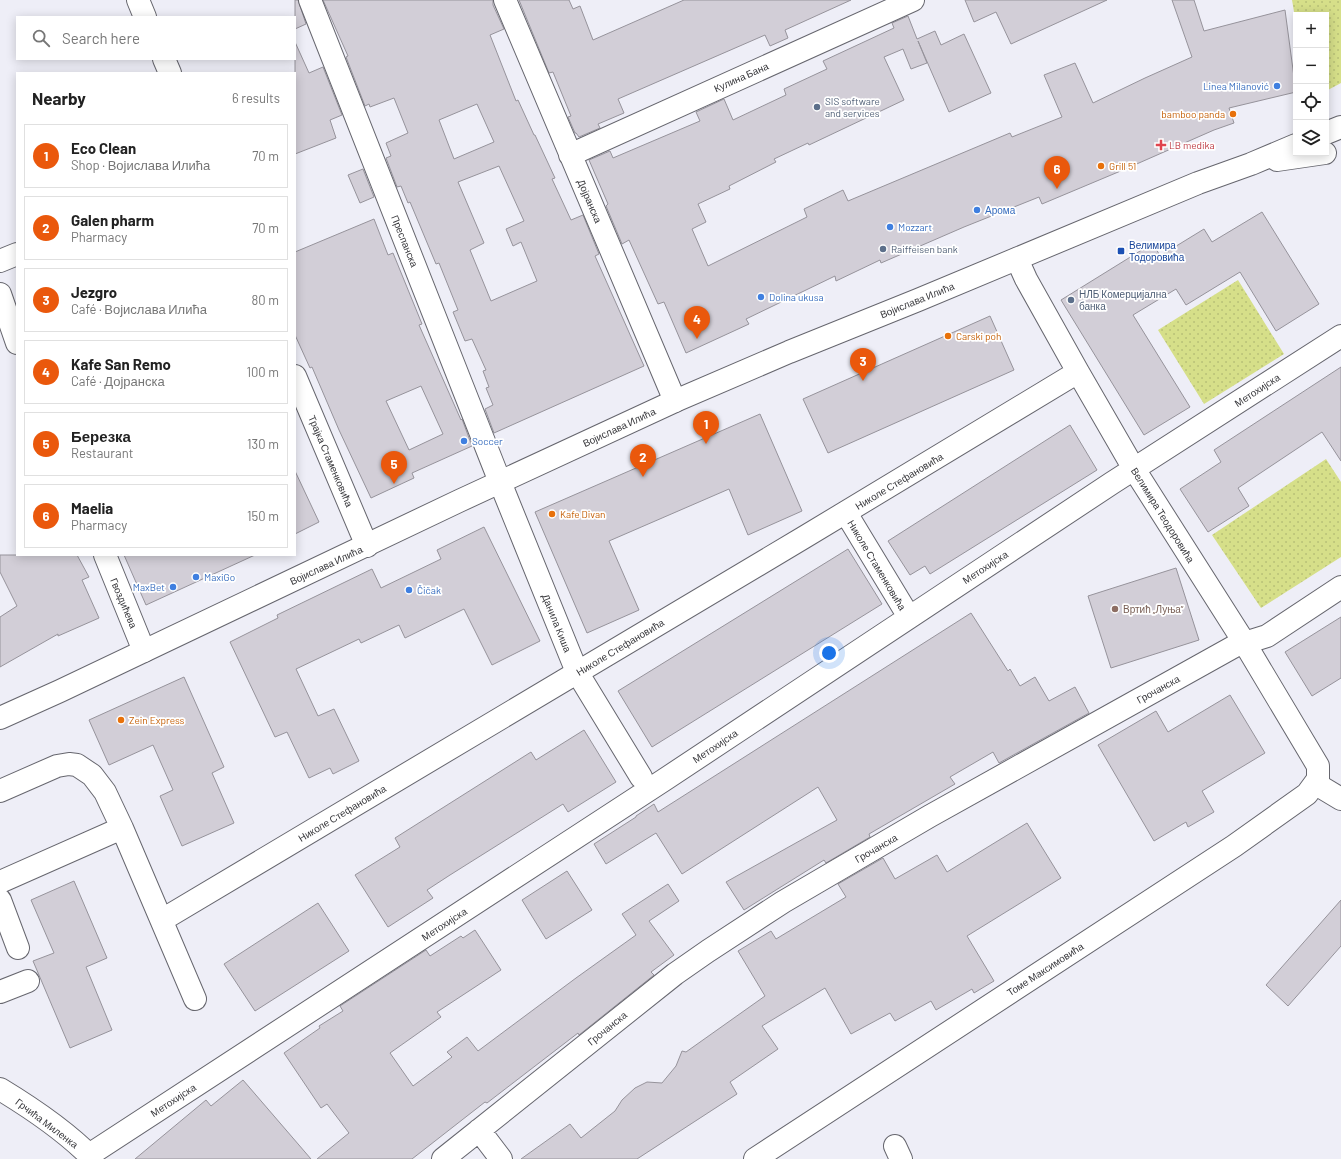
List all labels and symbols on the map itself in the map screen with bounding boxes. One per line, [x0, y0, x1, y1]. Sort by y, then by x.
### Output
street label: Кулина Бана [712, 59, 770, 94]
place label: Linea Milanović [1203, 80, 1269, 92]
marker: Linea Milanović [1272, 81, 1282, 91]
place label: SIS software and services [825, 95, 880, 119]
marker: SIS software and services [812, 102, 822, 112]
place label: bamboo panda [1161, 108, 1225, 120]
marker: bamboo panda [1228, 109, 1238, 119]
place label: LB medika [1169, 139, 1215, 151]
marker: LB medika [1156, 140, 1166, 150]
pin: 6 [1044, 156, 1070, 189]
place label: Grill 51 [1109, 160, 1136, 172]
marker: Grill 51 [1096, 161, 1106, 171]
street label: Дојранска [575, 177, 605, 225]
place label: Арома [985, 204, 1016, 216]
marker: Арома [972, 205, 982, 215]
street label: Преспанска [389, 213, 421, 269]
place label: Mozzart [898, 221, 932, 233]
marker: Mozzart [885, 222, 895, 232]
place label: Велимира Тодоровића [1129, 239, 1185, 263]
place label: Raiffeisen bank [891, 243, 958, 255]
marker: Raiffeisen bank [878, 244, 888, 254]
marker: Велимира Тодоровића [1116, 246, 1126, 256]
street label: Војислава Илића [878, 279, 956, 320]
place label: НЛБ Комерцијална банка [1079, 288, 1167, 312]
place label: Dolina ukusa [769, 291, 824, 303]
marker: Dolina ukusa [756, 292, 766, 302]
marker: НЛБ Комерцијална банка [1066, 295, 1076, 305]
pin: 4 [684, 306, 710, 339]
place label: Carski poh [956, 330, 1001, 342]
marker: Carski poh [943, 331, 953, 341]
pin: 3 [850, 348, 876, 381]
street label: Метохијска [1232, 371, 1282, 409]
street label: Војислава Илића [581, 405, 658, 449]
pin: 1 [693, 411, 719, 444]
street label: Трајка Стаменковића [306, 413, 356, 509]
place label: Soccer [472, 435, 503, 447]
marker: Soccer [459, 436, 469, 446]
pin: 2 [630, 444, 656, 477]
street label: Николе Стефановића [853, 450, 945, 512]
pin: 5 [381, 451, 407, 484]
street label: Велимира Теодоровића [1129, 465, 1197, 565]
place label: Kafe Divan [560, 508, 605, 520]
marker: Kafe Divan [547, 509, 557, 519]
street label: Николе Стаменковића [845, 518, 909, 613]
street label: Војислава Илића [288, 543, 365, 587]
street label: Метохијска [960, 548, 1010, 586]
place label: MaxiGo [204, 571, 235, 583]
marker: MaxiGo [191, 572, 201, 582]
street label: Гвоздићева [108, 576, 140, 630]
place label: MaxBet [133, 581, 165, 593]
marker: MaxBet [168, 582, 178, 592]
place label: Čičak [417, 584, 441, 596]
marker: Čičak [404, 585, 414, 595]
street label: Данила Киша [540, 592, 574, 654]
place label: Вртић „Луња” [1123, 603, 1184, 615]
marker: Вртић „Луња” [1110, 604, 1120, 614]
street label: Николе Стефановића [574, 616, 666, 678]
your location [819, 643, 839, 663]
street label: Грочанска [1134, 672, 1182, 706]
place label: Zein Express [129, 714, 185, 726]
marker: Zein Express [116, 715, 126, 725]
street label: Метохијска [690, 726, 740, 765]
street label: Николе Стефановића [296, 782, 388, 844]
street label: Грочанска [853, 831, 900, 865]
street label: Метохијска [419, 905, 469, 943]
street label: Томе Максимовића [1004, 940, 1086, 998]
street label: Грочанска [585, 1008, 629, 1048]
street label: Метохијска [148, 1081, 198, 1119]
street label: Грчића Миленка [13, 1096, 81, 1151]

